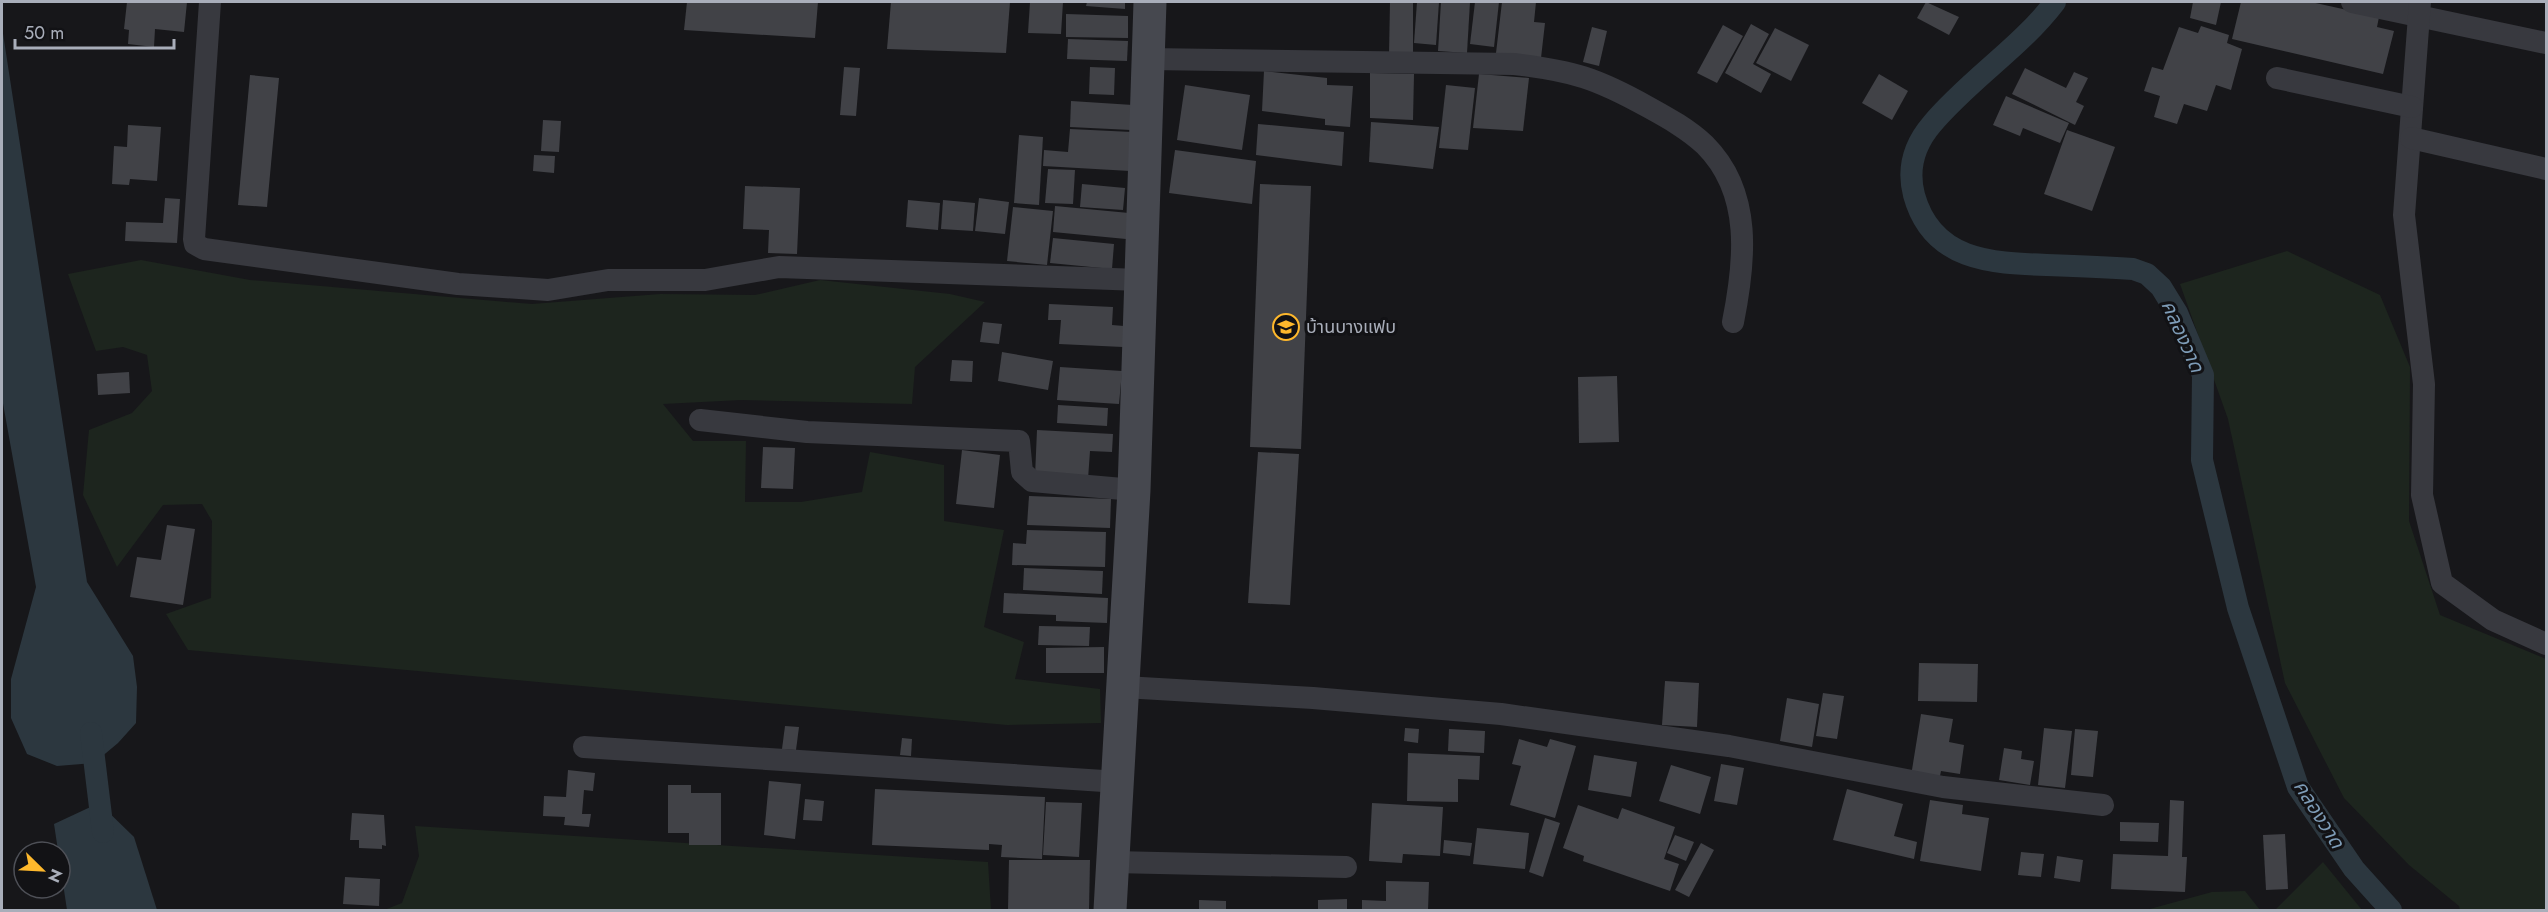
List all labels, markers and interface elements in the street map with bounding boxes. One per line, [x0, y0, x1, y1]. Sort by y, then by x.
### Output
scale bar [15, 12, 174, 50]
text: 50 m [24, 20, 64, 46]
water label: คลองวาด [2154, 295, 2212, 378]
school or university icon: บ้านบางแฟบ [1271, 312, 1301, 342]
place label: บ้านบางแฟบ [1306, 314, 1396, 340]
water label: คลองวาด [2286, 774, 2351, 855]
north arrow [12, 840, 72, 900]
text: N [42, 865, 68, 886]

